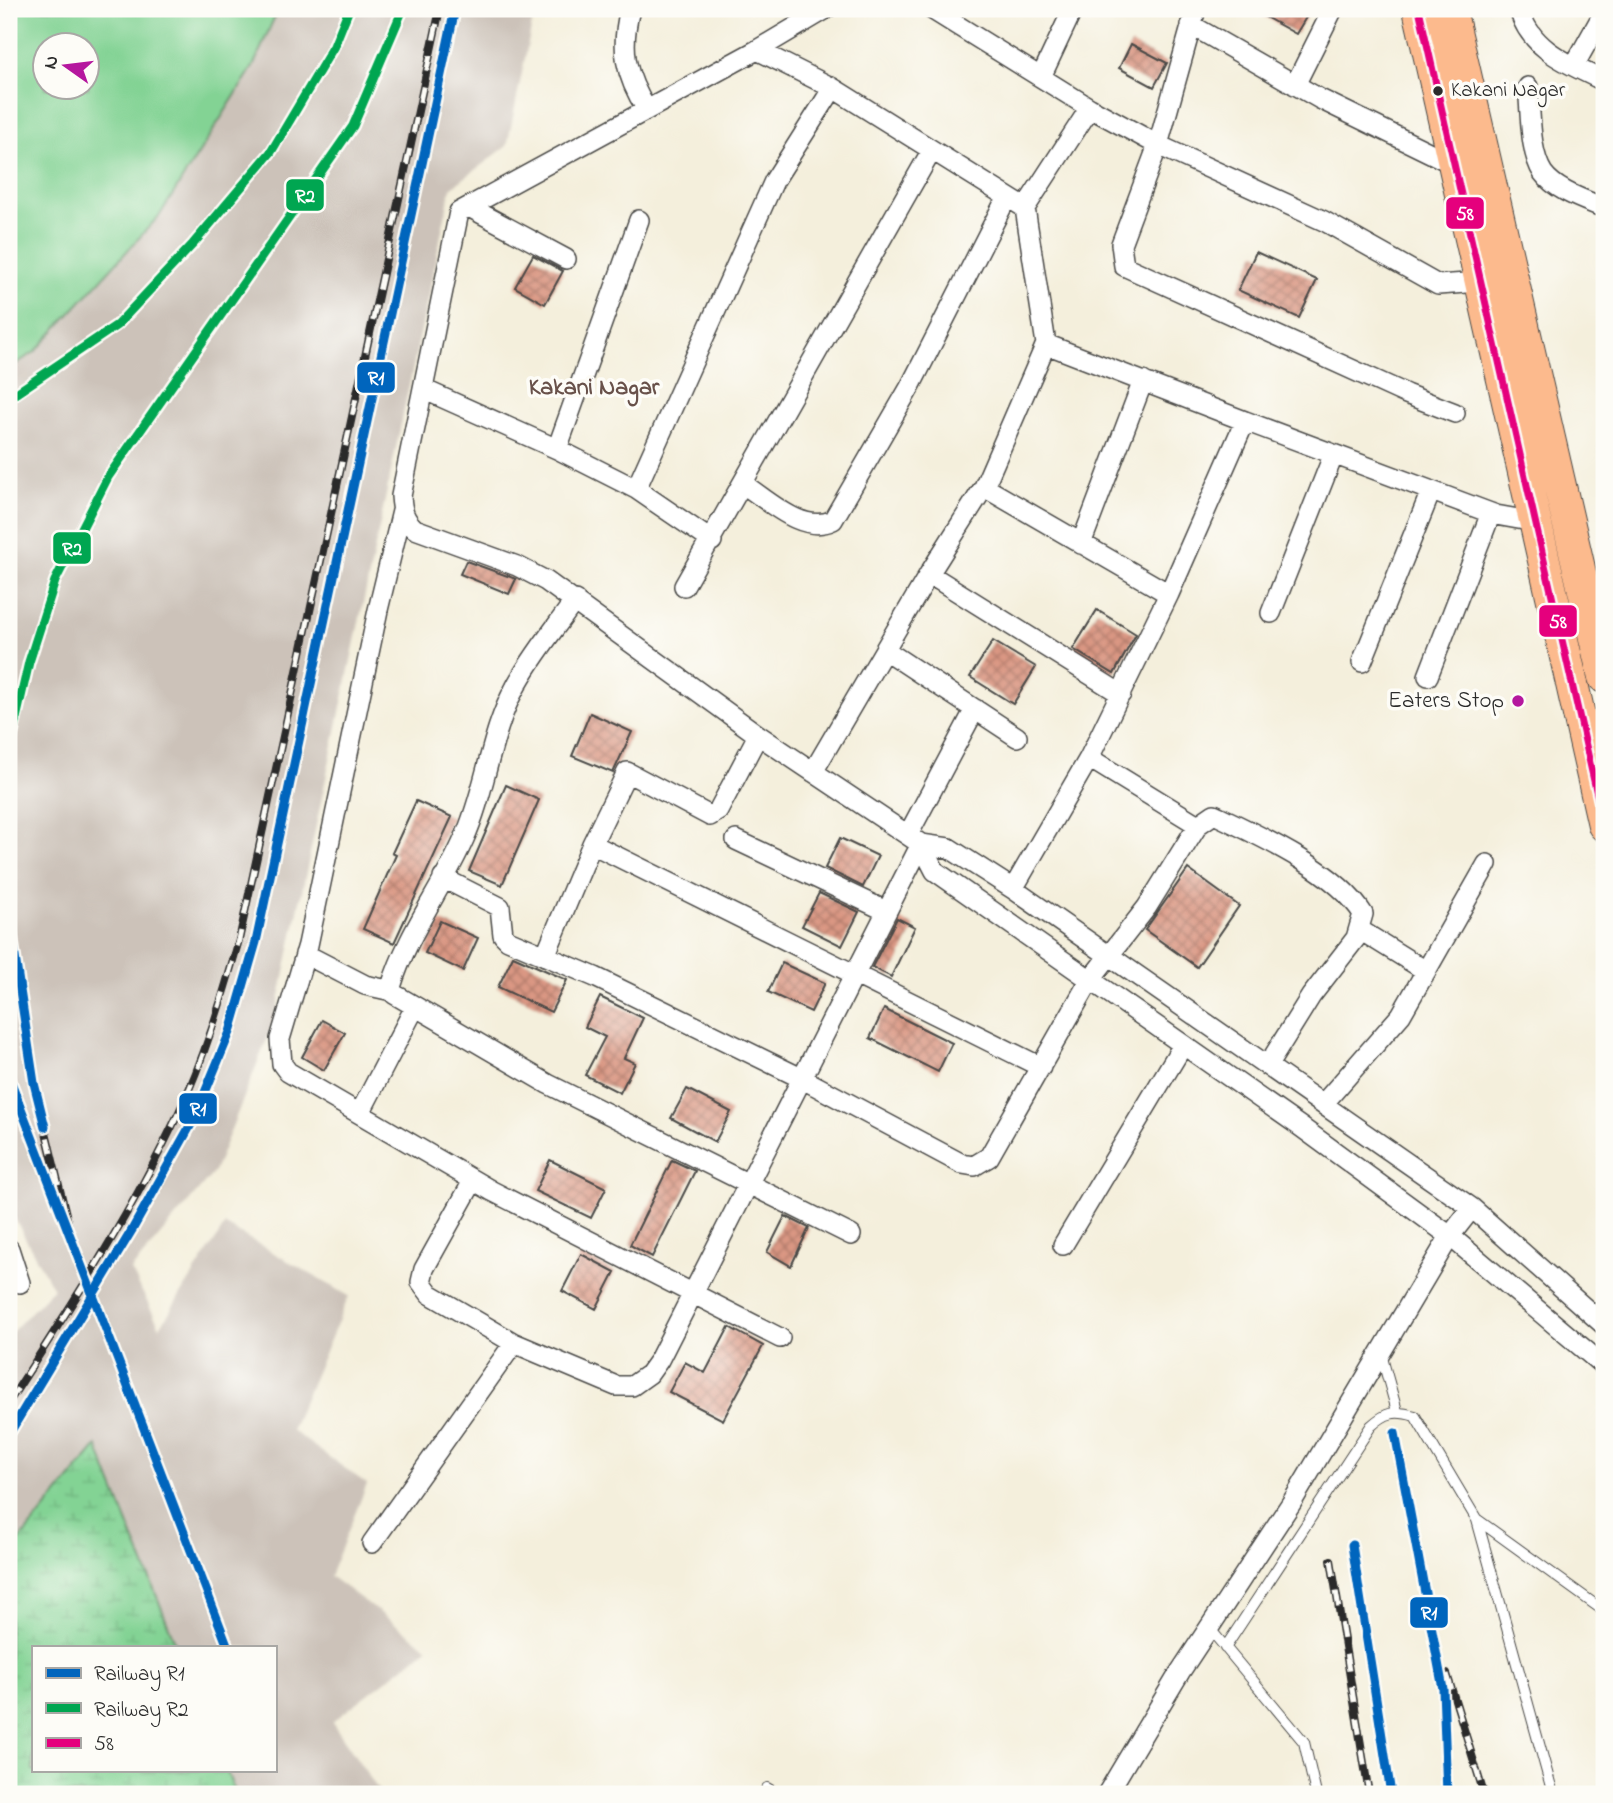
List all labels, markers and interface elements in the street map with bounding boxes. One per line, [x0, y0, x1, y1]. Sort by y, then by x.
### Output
north arrow [32, 32, 102, 102]
text: N [37, 53, 67, 72]
place label: Kakani Nagar [1451, 76, 1566, 108]
marker: Kakani Nagar [1431, 84, 1445, 98]
line badge: R2 [285, 178, 325, 212]
text: R2 [295, 184, 316, 211]
line badge: 58 [1445, 196, 1485, 230]
text: 58 [1456, 202, 1474, 229]
line badge: R1 [356, 361, 396, 394]
text: R1 [368, 366, 384, 393]
district label: Kakani Nagar [529, 371, 660, 407]
line badge: R2 [52, 531, 92, 565]
text: R2 [62, 537, 83, 564]
line badge: 58 [1538, 604, 1578, 638]
text: 58 [1549, 610, 1567, 637]
place label: Eaters Stop [1388, 685, 1504, 718]
marker: Eaters Stop [1510, 693, 1526, 709]
line badge: R1 [178, 1092, 218, 1125]
text: R1 [190, 1097, 206, 1124]
line badge: R1 [1409, 1596, 1449, 1629]
text: R1 [1421, 1601, 1437, 1628]
legend [32, 1646, 276, 1772]
text: Railway R1 [94, 1660, 185, 1692]
text: Railway R2 [94, 1696, 188, 1728]
text: 58 [94, 1730, 114, 1760]

